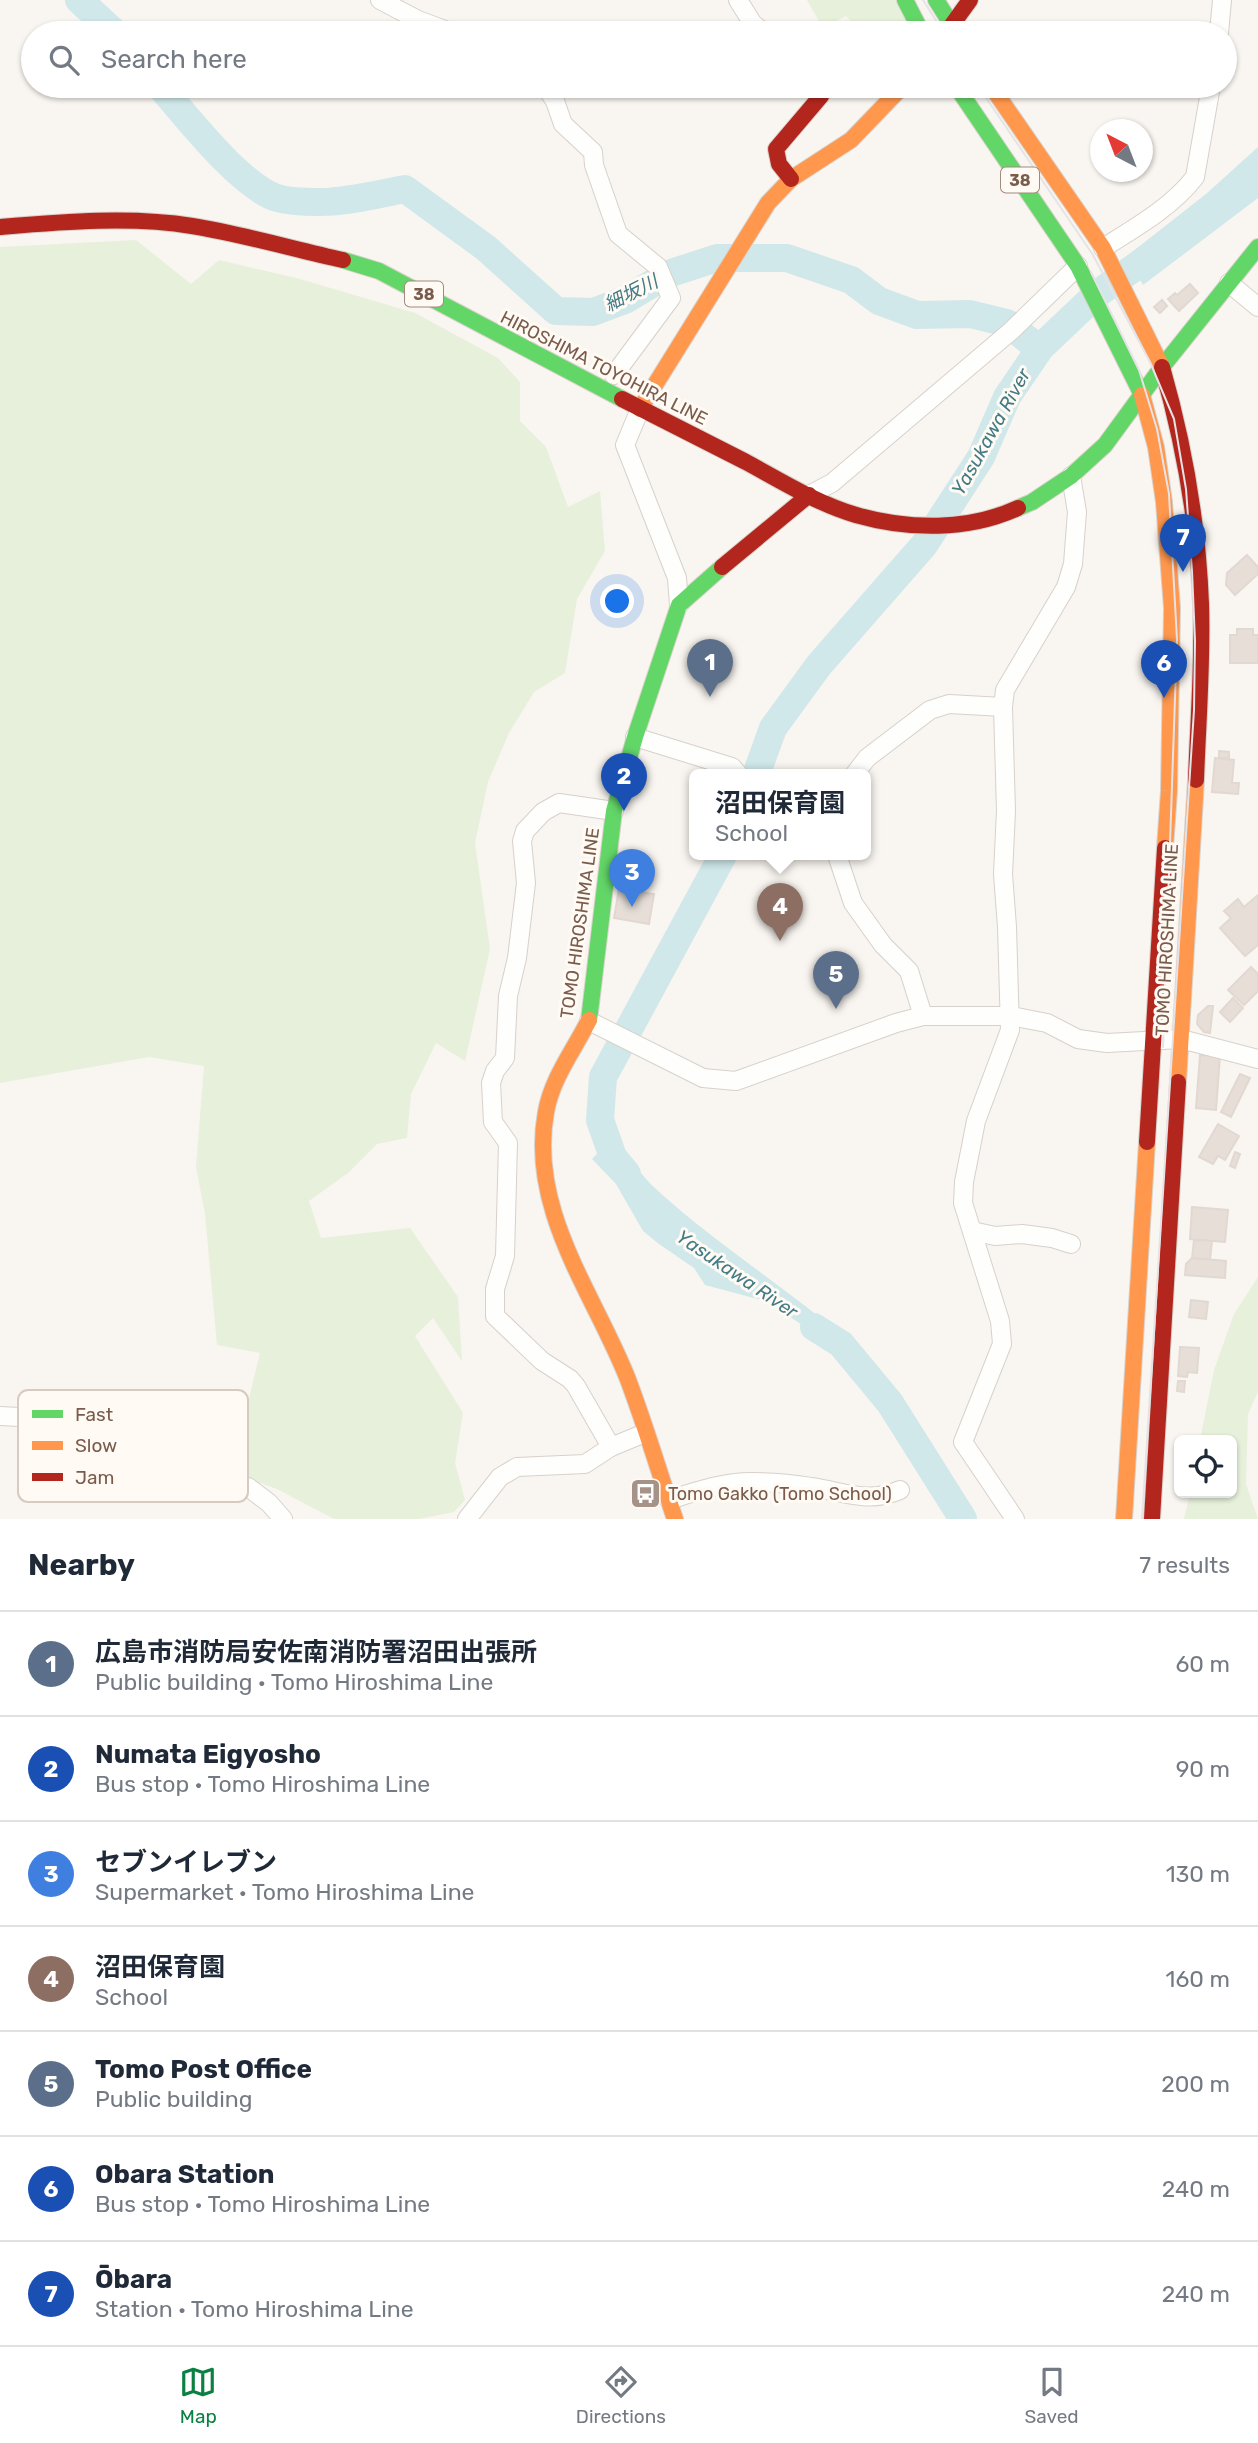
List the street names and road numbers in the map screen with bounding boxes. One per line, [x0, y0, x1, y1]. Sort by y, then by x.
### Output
road number: 38 [1001, 168, 1039, 192]
road number: 38 [405, 282, 443, 306]
street label: HIROSHIMA TOYOHIRA LINE [497, 306, 711, 430]
street label: TOMO HIROSHIMA LINE [556, 826, 604, 1020]
street label: TOMO HIROSHIMA LINE [1151, 843, 1183, 1037]

